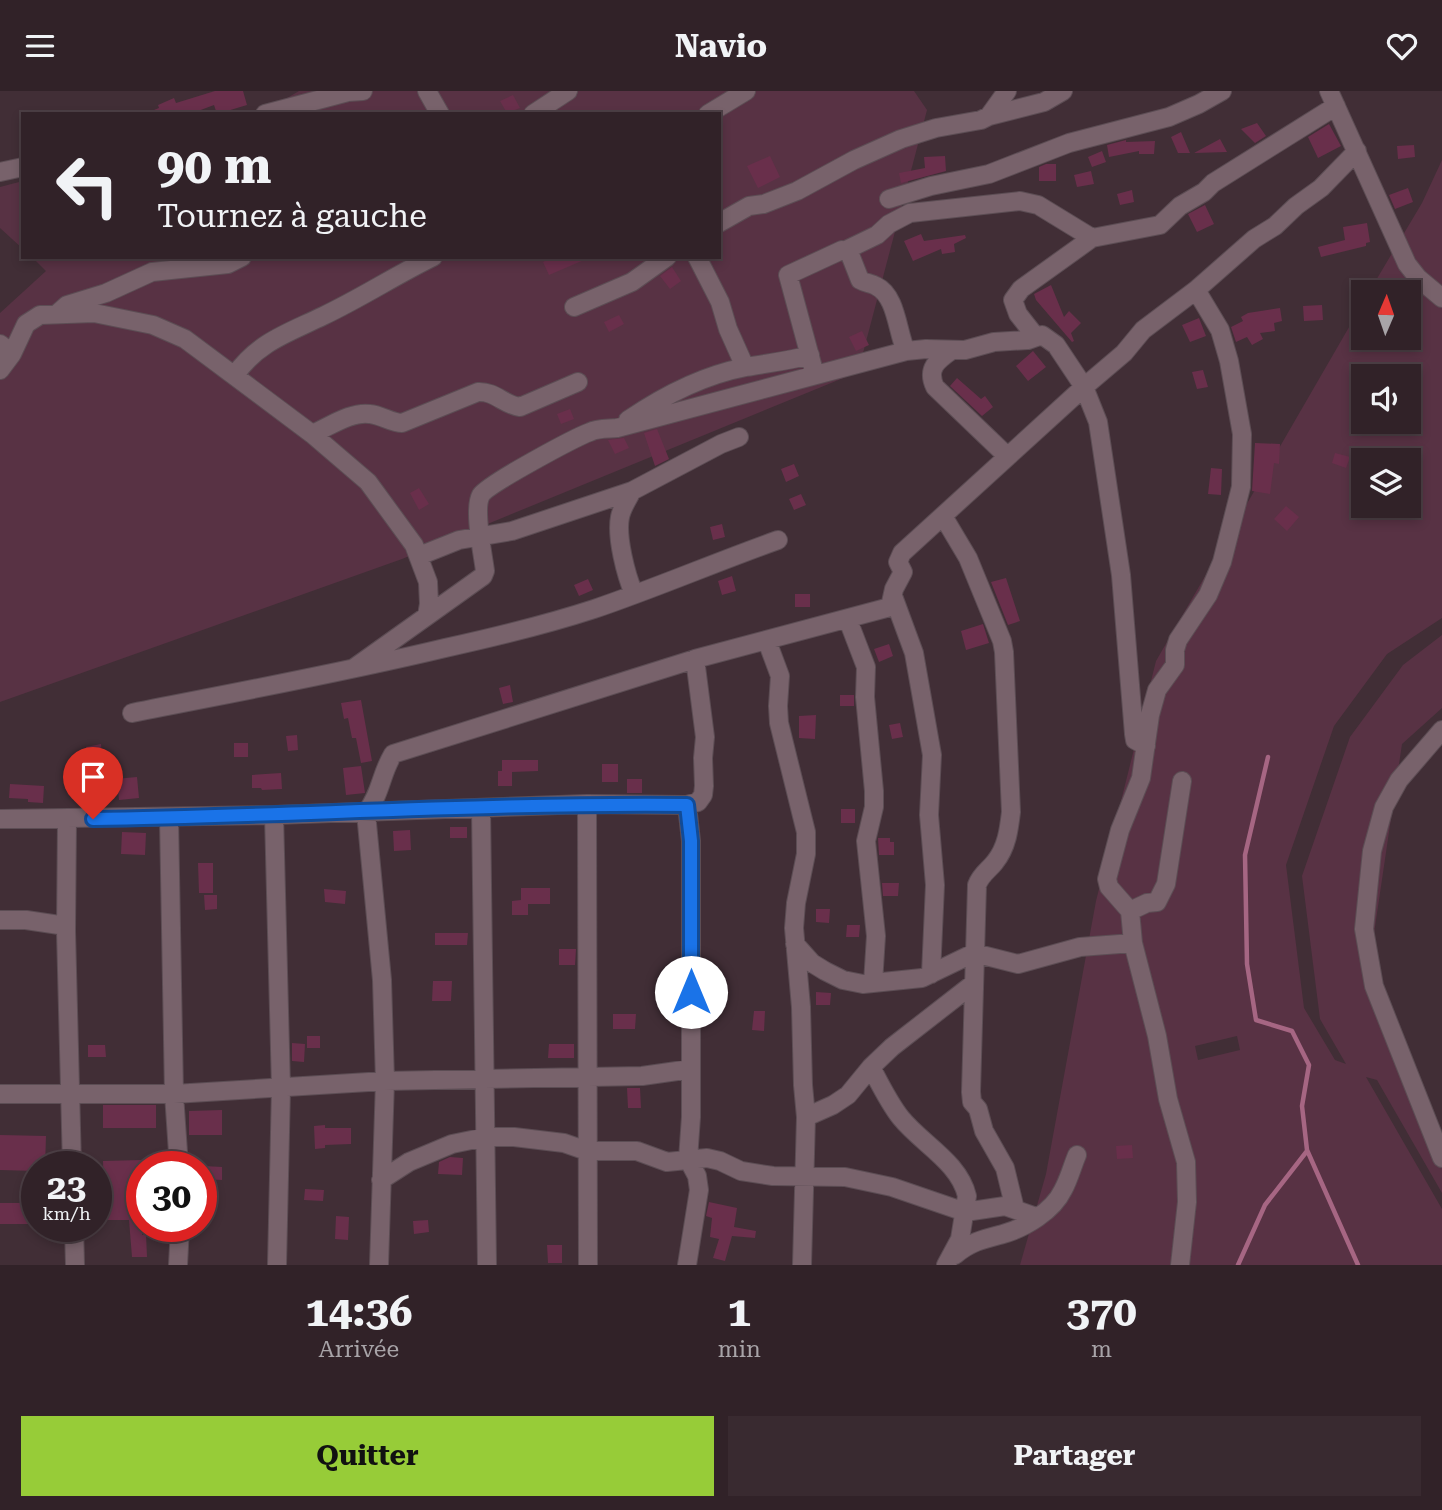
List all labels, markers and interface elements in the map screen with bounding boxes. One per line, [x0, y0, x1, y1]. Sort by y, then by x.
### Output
icon: menu [21, 27, 59, 65]
text: Navio [675, 27, 767, 65]
icon: heart [1383, 27, 1421, 65]
text: 90 m [157, 138, 272, 195]
icon: left [42, 140, 133, 231]
text: Tournez à gauche [157, 197, 427, 235]
north arrow [1351, 280, 1421, 350]
map controls [1351, 280, 1421, 518]
button: sound [1351, 364, 1421, 434]
button: layers [1351, 448, 1421, 518]
pin [63, 747, 123, 819]
icon: arrive [74, 758, 112, 796]
position arrow [654, 955, 728, 1029]
speed limit sign: 30 [126, 1151, 217, 1242]
text: 23 [47, 1167, 86, 1208]
text: km/h [42, 1203, 91, 1224]
text: 14:36 [305, 1287, 412, 1336]
text: 1 [728, 1287, 751, 1336]
text: 370 [1066, 1287, 1137, 1336]
text: Arrivée [319, 1336, 399, 1363]
text: min [718, 1336, 761, 1363]
text: m [1091, 1336, 1112, 1363]
button: Quitter [21, 1416, 714, 1496]
button: Partager [728, 1416, 1421, 1496]

